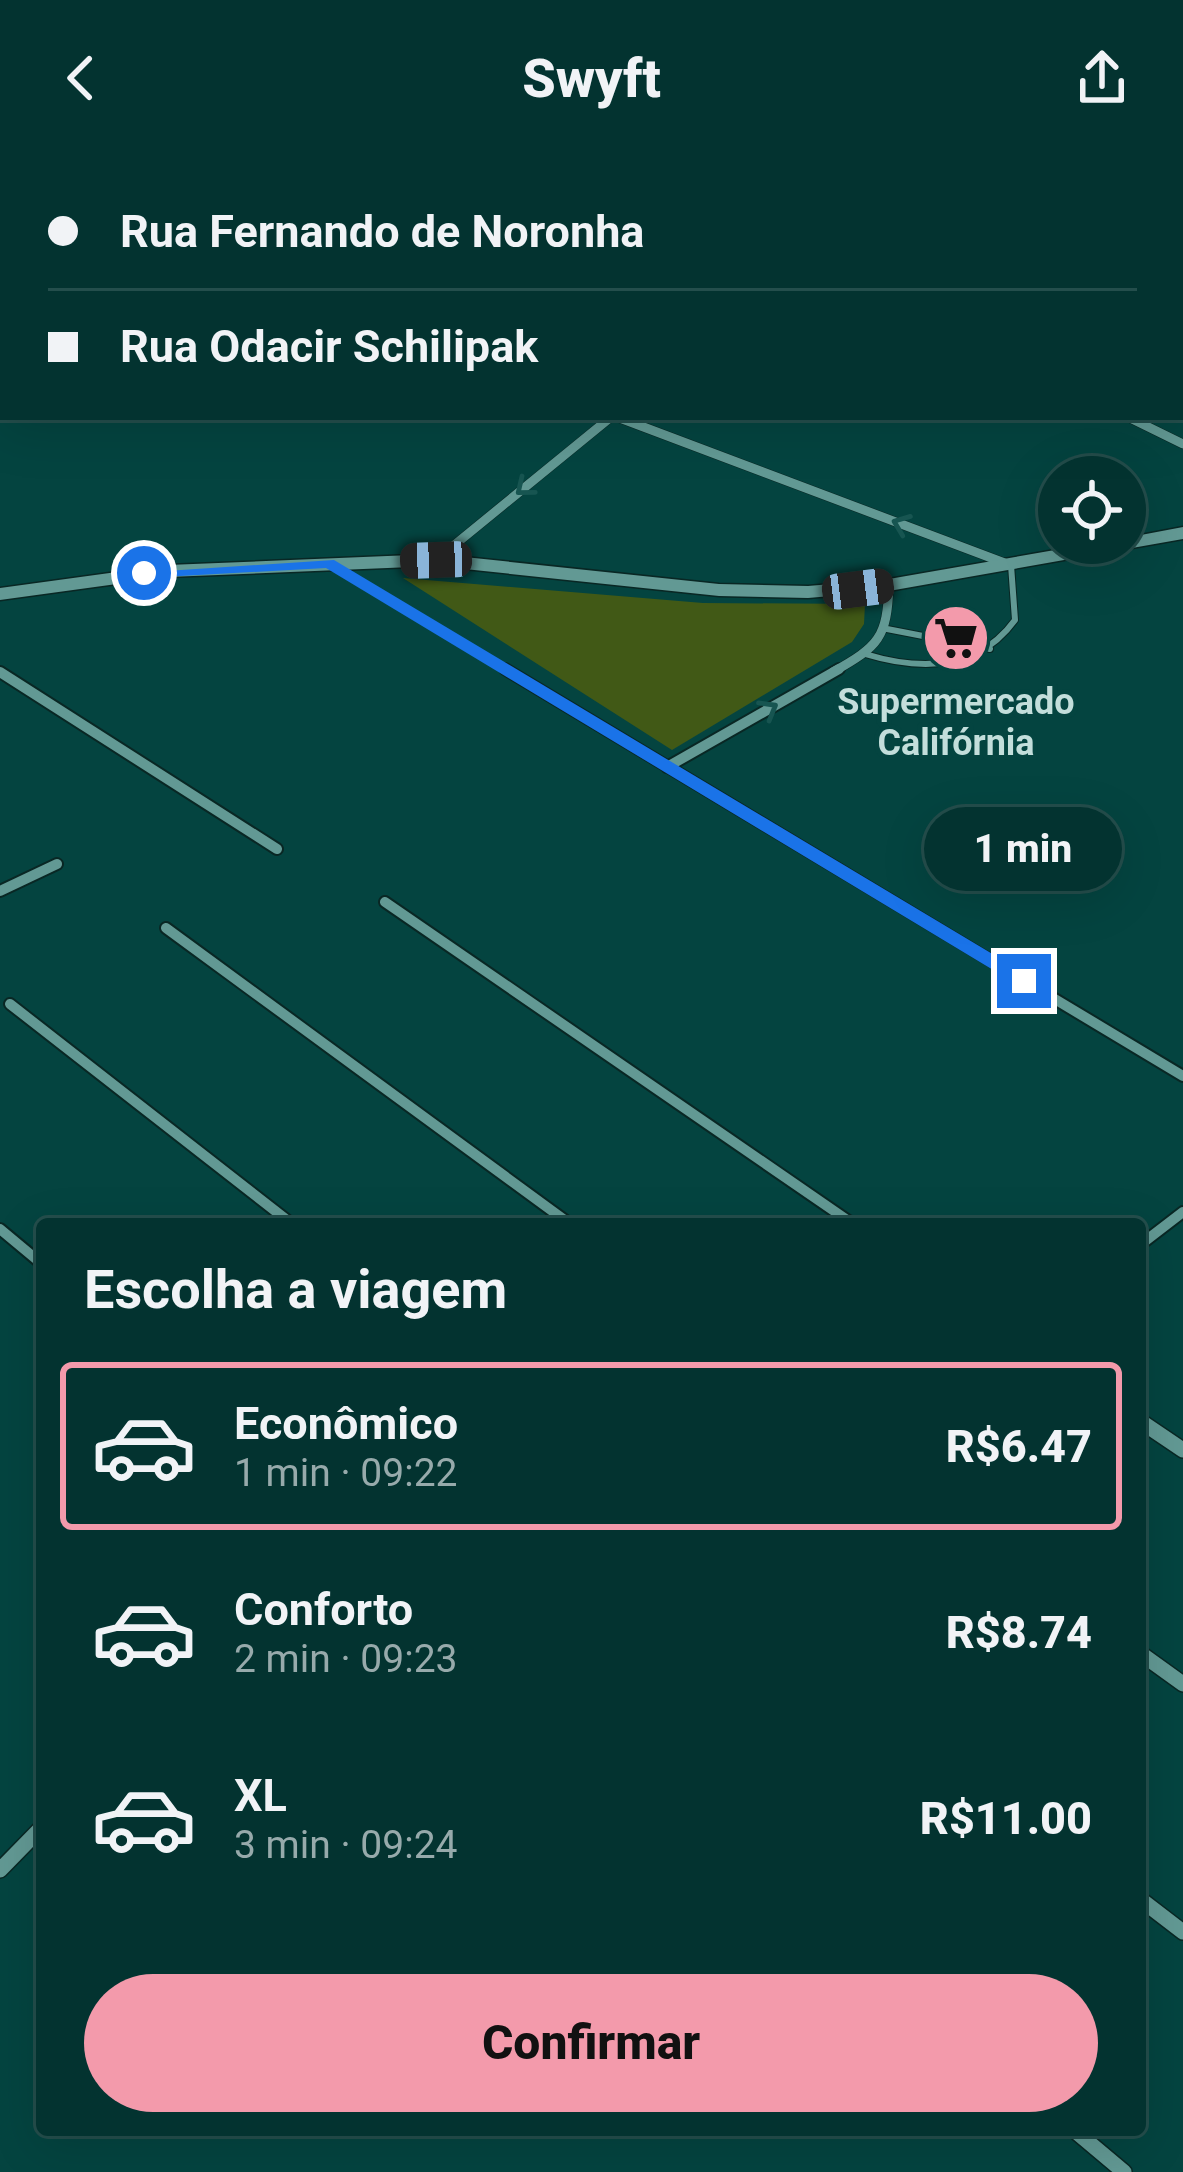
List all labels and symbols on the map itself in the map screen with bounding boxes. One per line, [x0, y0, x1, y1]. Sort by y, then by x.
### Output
one-way arrow [515, 474, 537, 496]
one-way arrow [892, 514, 913, 539]
car [399, 541, 473, 579]
route start [117, 546, 171, 600]
car [820, 567, 896, 611]
supermarket icon: Supermercado Califórnia [921, 603, 991, 673]
place label: Supermercado Califórnia [837, 681, 1075, 764]
one-way arrow [756, 700, 778, 723]
callout: 1 min [925, 807, 1123, 891]
route end [997, 954, 1051, 1008]

